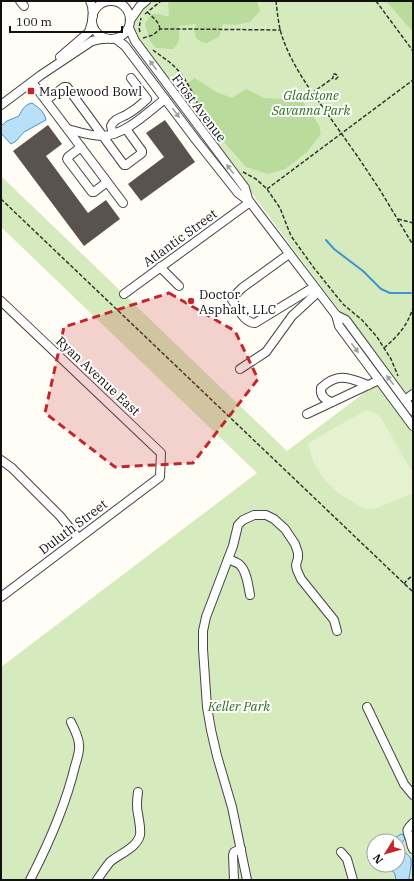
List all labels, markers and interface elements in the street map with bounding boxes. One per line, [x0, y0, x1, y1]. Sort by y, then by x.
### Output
scale bar [10, 8, 122, 34]
text: 100 m [16, 14, 52, 29]
one-way arrow [148, 59, 157, 70]
street label: Frost Avenue [168, 71, 230, 145]
place label: Maplewood Bowl [39, 83, 142, 100]
marker: Maplewood Bowl [26, 86, 36, 96]
park label: Gladstone Savanna Park [271, 87, 350, 119]
one-way arrow [171, 107, 180, 118]
one-way arrow [226, 164, 234, 174]
street label: Atlantic Street [140, 205, 221, 271]
place label: Doctor Asphalt, LLC [199, 286, 276, 318]
marker: Doctor Asphalt, LLC [186, 296, 196, 306]
street label: Ryan Avenue East [52, 333, 144, 420]
one-way arrow [351, 343, 360, 354]
one-way arrow [386, 375, 394, 385]
street label: Duluth Street [35, 495, 111, 558]
park label: Keller Park [207, 698, 270, 715]
north arrow [366, 833, 406, 873]
text: N [370, 851, 386, 867]

